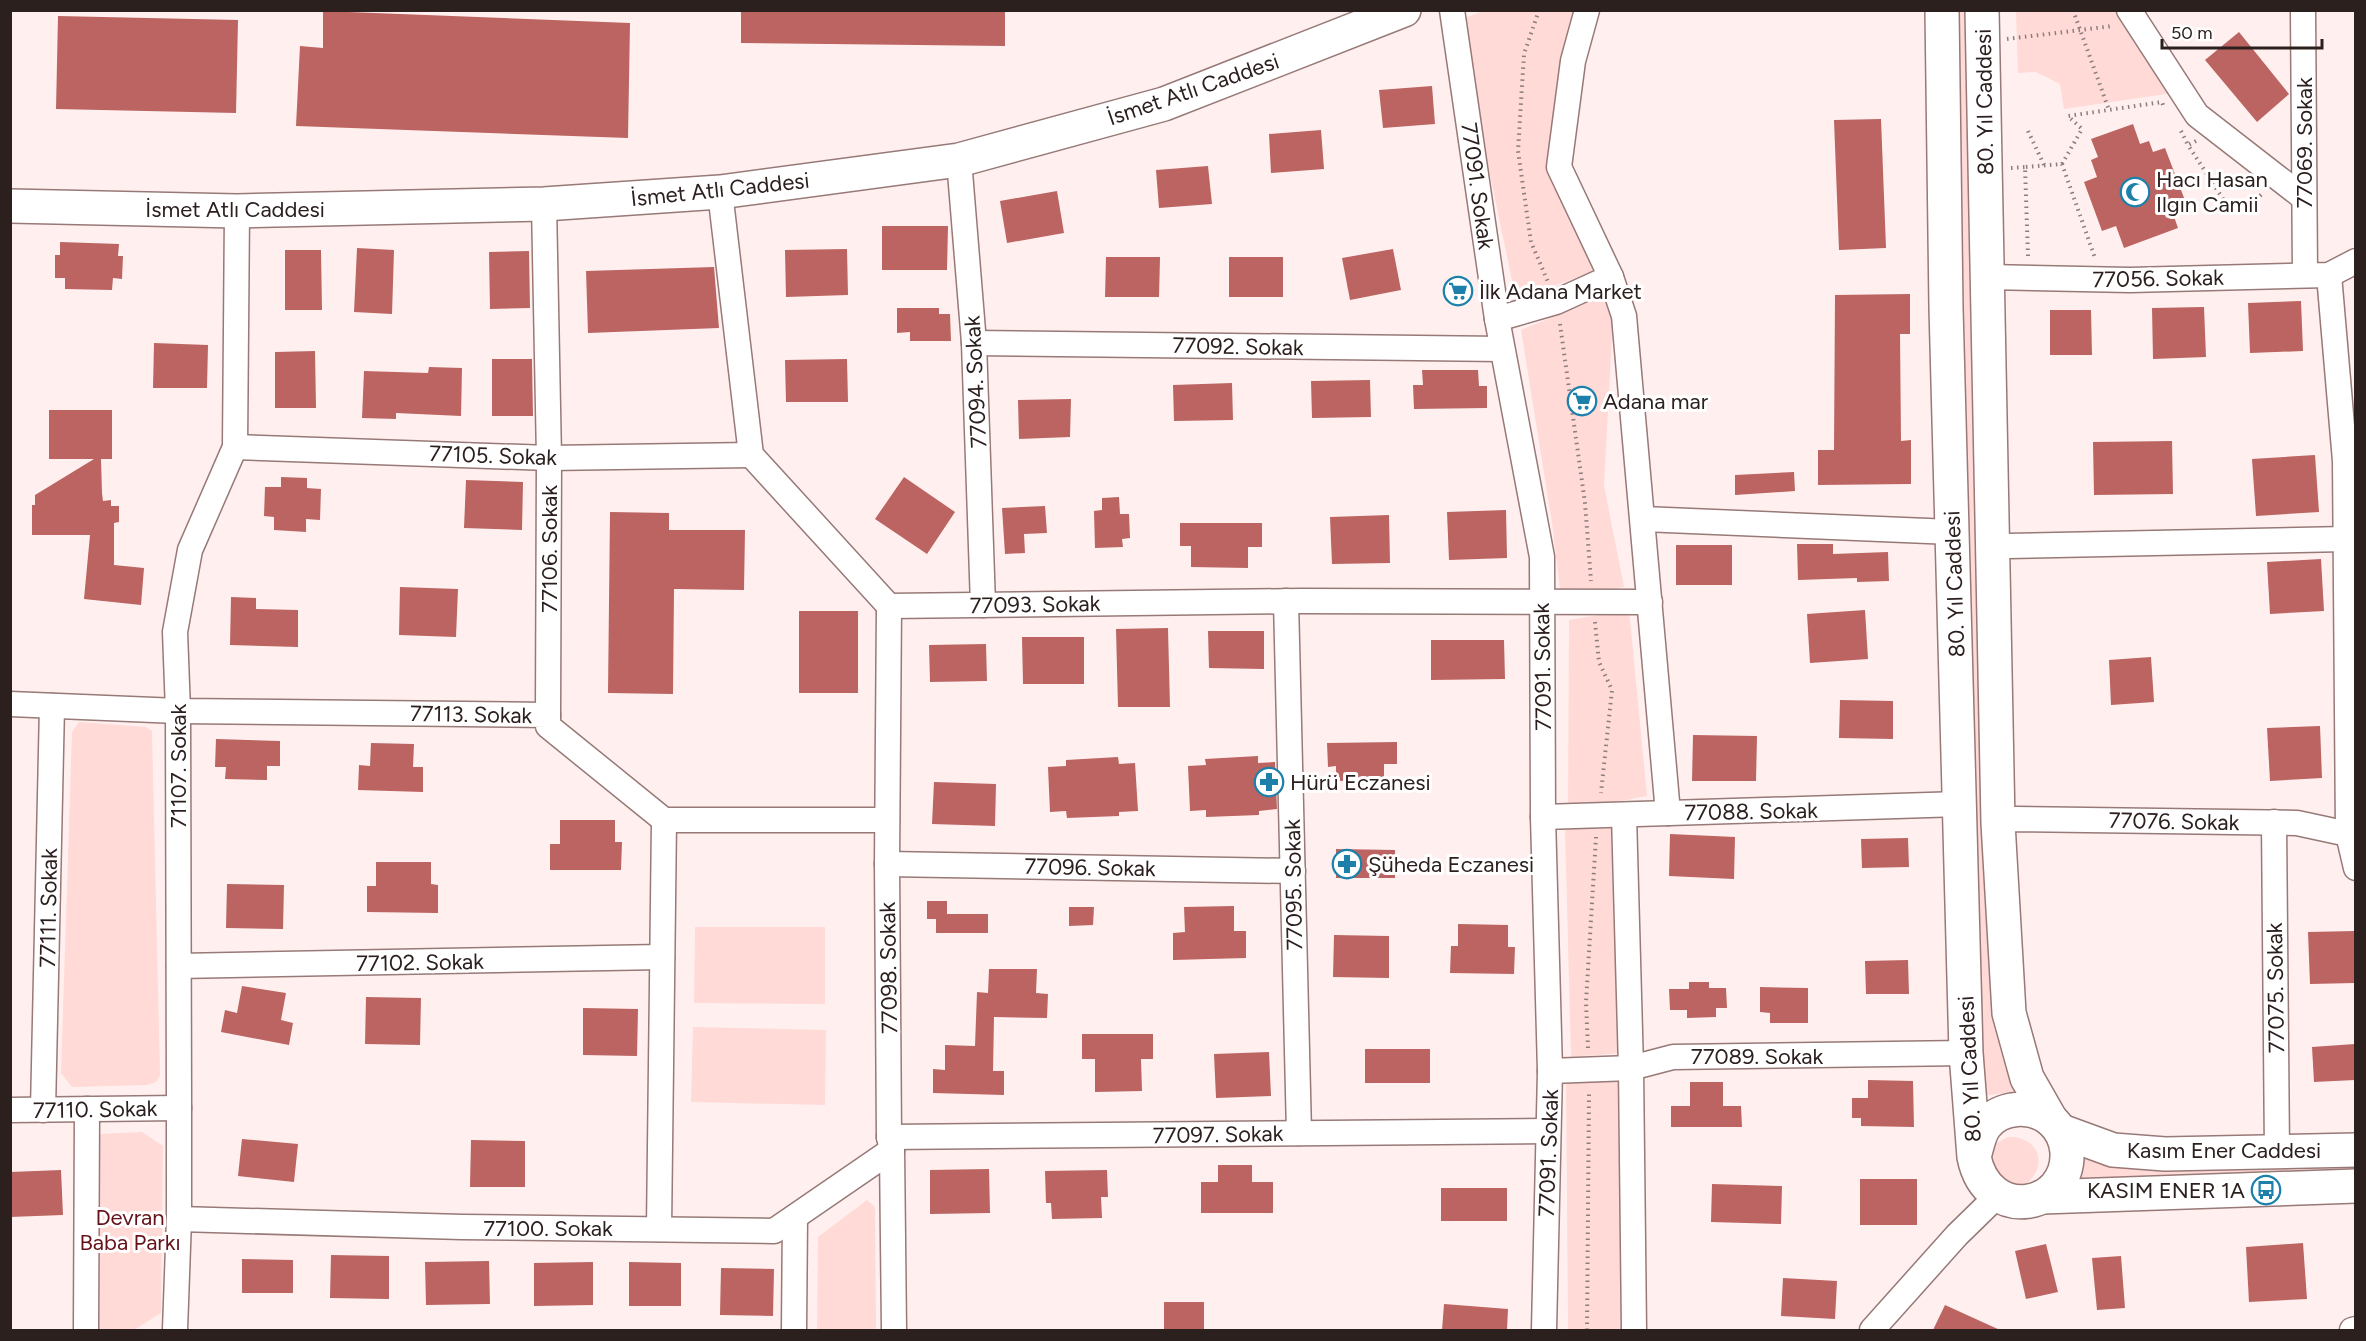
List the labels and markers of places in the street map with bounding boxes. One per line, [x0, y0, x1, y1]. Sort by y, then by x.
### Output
place label: Hacı Hasan Ilgın Camii [2156, 166, 2268, 218]
mosque icon: Hacı Hasan Ilgın Camii [2119, 176, 2151, 208]
supermarket icon: İlk Adana Market [1442, 275, 1474, 307]
place label: İlk Adana Market [1479, 278, 1642, 305]
supermarket icon: Adana mar [1566, 385, 1598, 417]
place label: Adana mar [1603, 388, 1709, 415]
pharmacy icon: Hürü Eczanesi [1253, 766, 1285, 798]
place label: Hürü Eczanesi [1290, 769, 1431, 796]
pharmacy icon: Şüheda Eczanesi [1331, 848, 1363, 880]
place label: Şüheda Eczanesi [1368, 851, 1534, 878]
bus stop icon: KASIM ENER 1A [2250, 1174, 2282, 1206]
place label: KASIM ENER 1A [2087, 1177, 2245, 1204]

